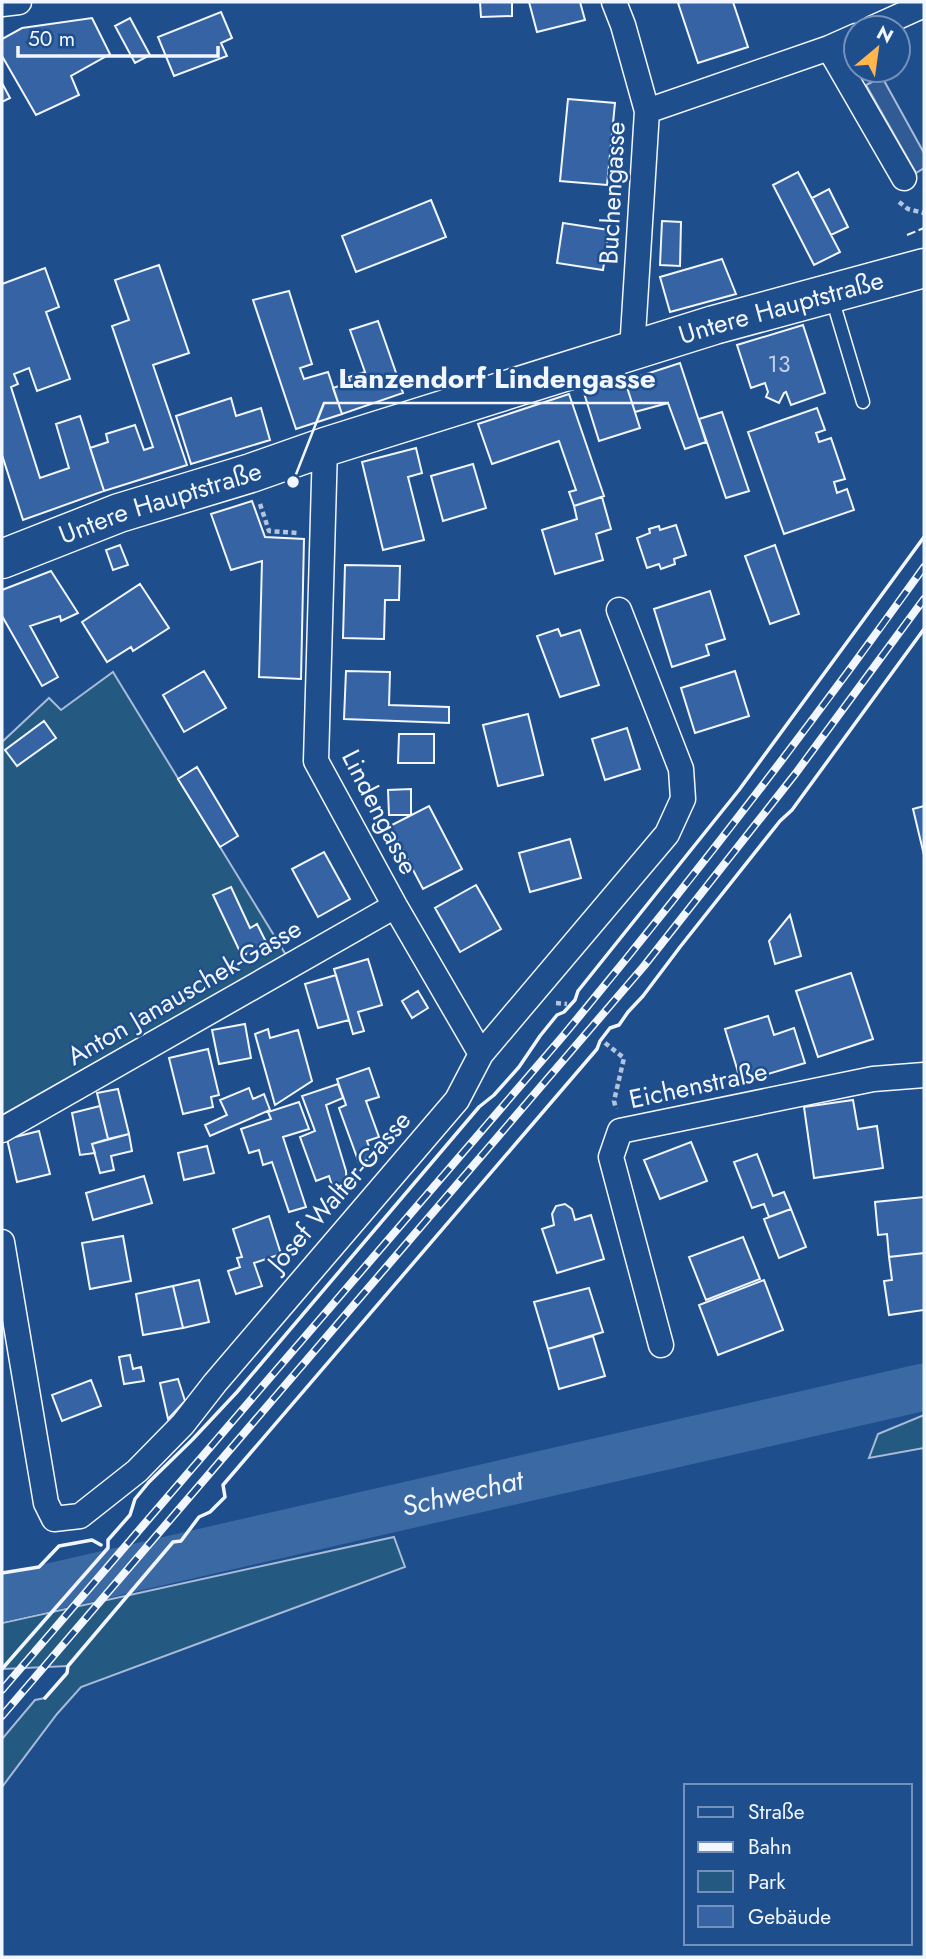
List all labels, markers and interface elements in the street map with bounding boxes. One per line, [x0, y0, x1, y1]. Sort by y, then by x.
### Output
scale bar [18, 14, 217, 58]
north arrow [842, 14, 912, 84]
text: N [872, 19, 898, 50]
text: 50 m [28, 24, 75, 54]
street label: Buchengasse [589, 121, 635, 265]
street label: Untere Hauptstraße [674, 261, 888, 354]
house number: 13 [768, 347, 790, 381]
callout: Lanzendorf Lindengasse [324, 354, 669, 403]
text: Lanzendorf Lindengasse [338, 358, 656, 399]
street label: Untere Hauptstraße [53, 452, 267, 554]
street label: Lindengasse [332, 743, 428, 881]
street label: Anton Janauschek-Gasse [60, 909, 308, 1075]
street label: Eichenstraße [625, 1052, 771, 1118]
street label: Josef Walter-Gasse [256, 1102, 420, 1282]
water label: Schwechat [398, 1459, 528, 1527]
legend [684, 1784, 912, 1945]
text: Straße [748, 1797, 805, 1827]
text: Bahn [748, 1832, 792, 1862]
text: Park [748, 1867, 786, 1897]
text: Gebäude [748, 1902, 831, 1932]

